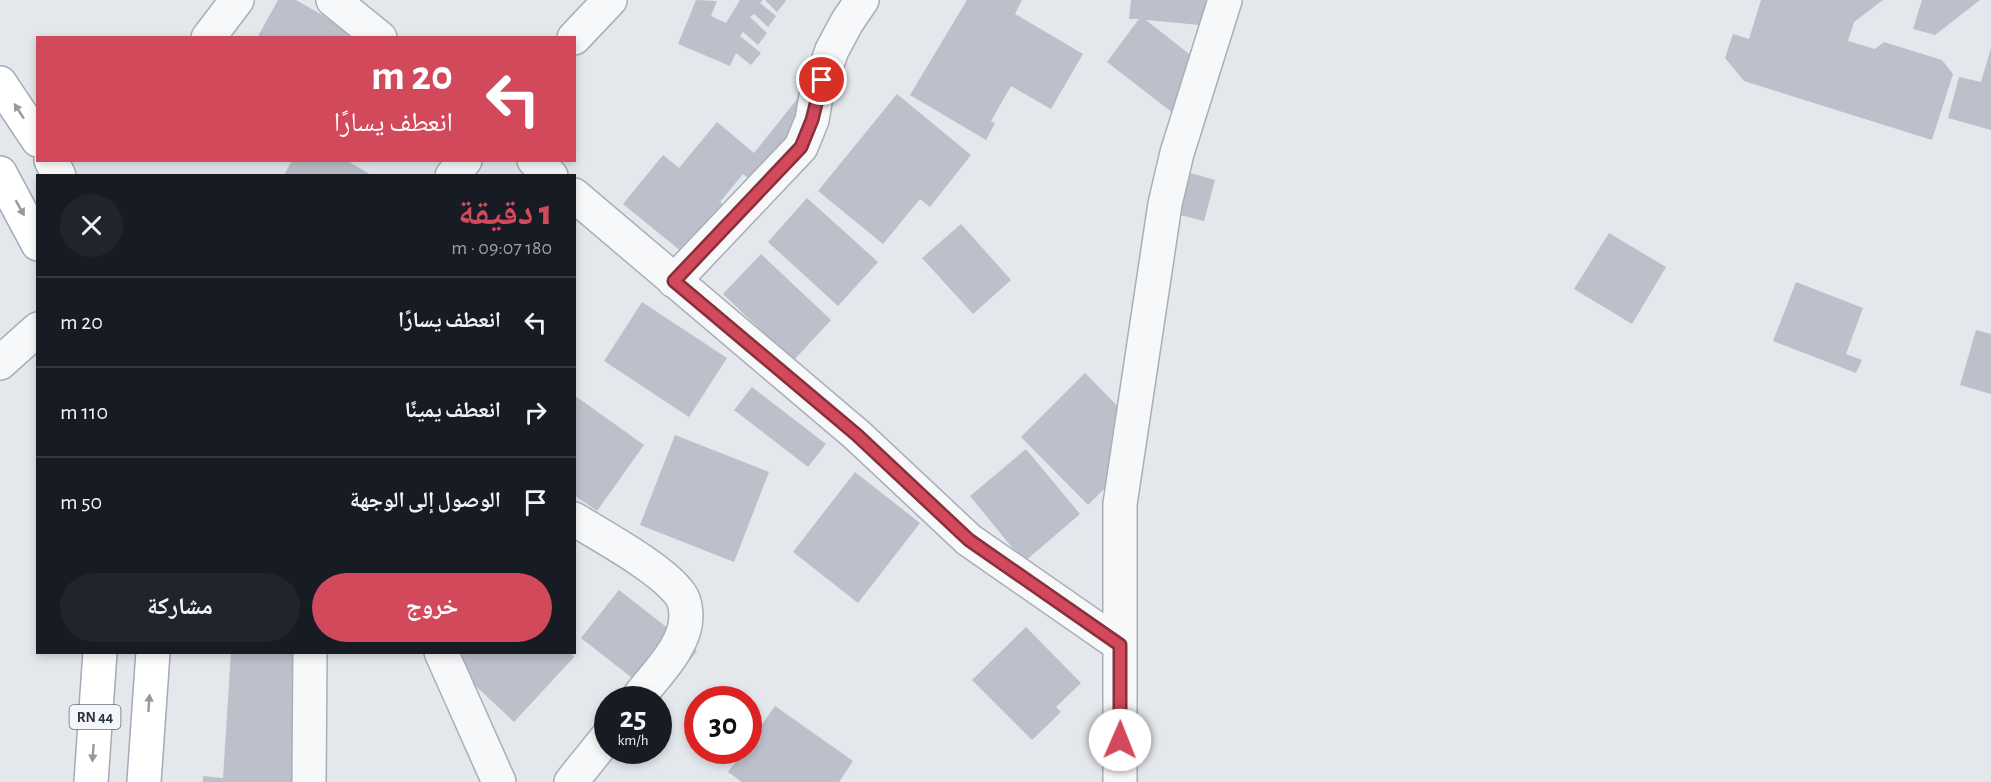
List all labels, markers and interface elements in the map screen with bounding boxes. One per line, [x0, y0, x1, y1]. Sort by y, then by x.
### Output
pin [796, 54, 847, 105]
text: 20 m [371, 55, 453, 97]
icon: left [474, 60, 552, 138]
icon: arrive [805, 63, 838, 96]
one-way arrow [13, 104, 25, 120]
text: انعطف يسارًا [334, 109, 453, 136]
button: close [60, 194, 123, 257]
text: 1 دقيقة [458, 195, 552, 231]
one-way arrow [15, 200, 25, 217]
text: 180 m · 09:07 [451, 238, 552, 258]
icon: left [519, 306, 552, 339]
text: انعطف يسارًا [398, 309, 501, 331]
text: 20 m [60, 311, 103, 333]
icon: right [519, 396, 552, 429]
text: انعطف يمينًا [404, 399, 501, 421]
text: 110 m [60, 401, 108, 423]
icon: arrive [519, 486, 552, 519]
text: الوصول إلى الوجهة [350, 489, 501, 511]
text: 50 m [60, 491, 102, 513]
button: مشاركة [60, 573, 300, 642]
button: خروج [312, 573, 552, 642]
speed limit sign: 30 [684, 686, 762, 764]
one-way arrow [144, 693, 154, 712]
text: 25 [619, 703, 647, 733]
road number: RN 44 [70, 705, 121, 729]
position arrow [1088, 708, 1152, 772]
text: km/h [618, 733, 648, 748]
one-way arrow [88, 743, 98, 762]

